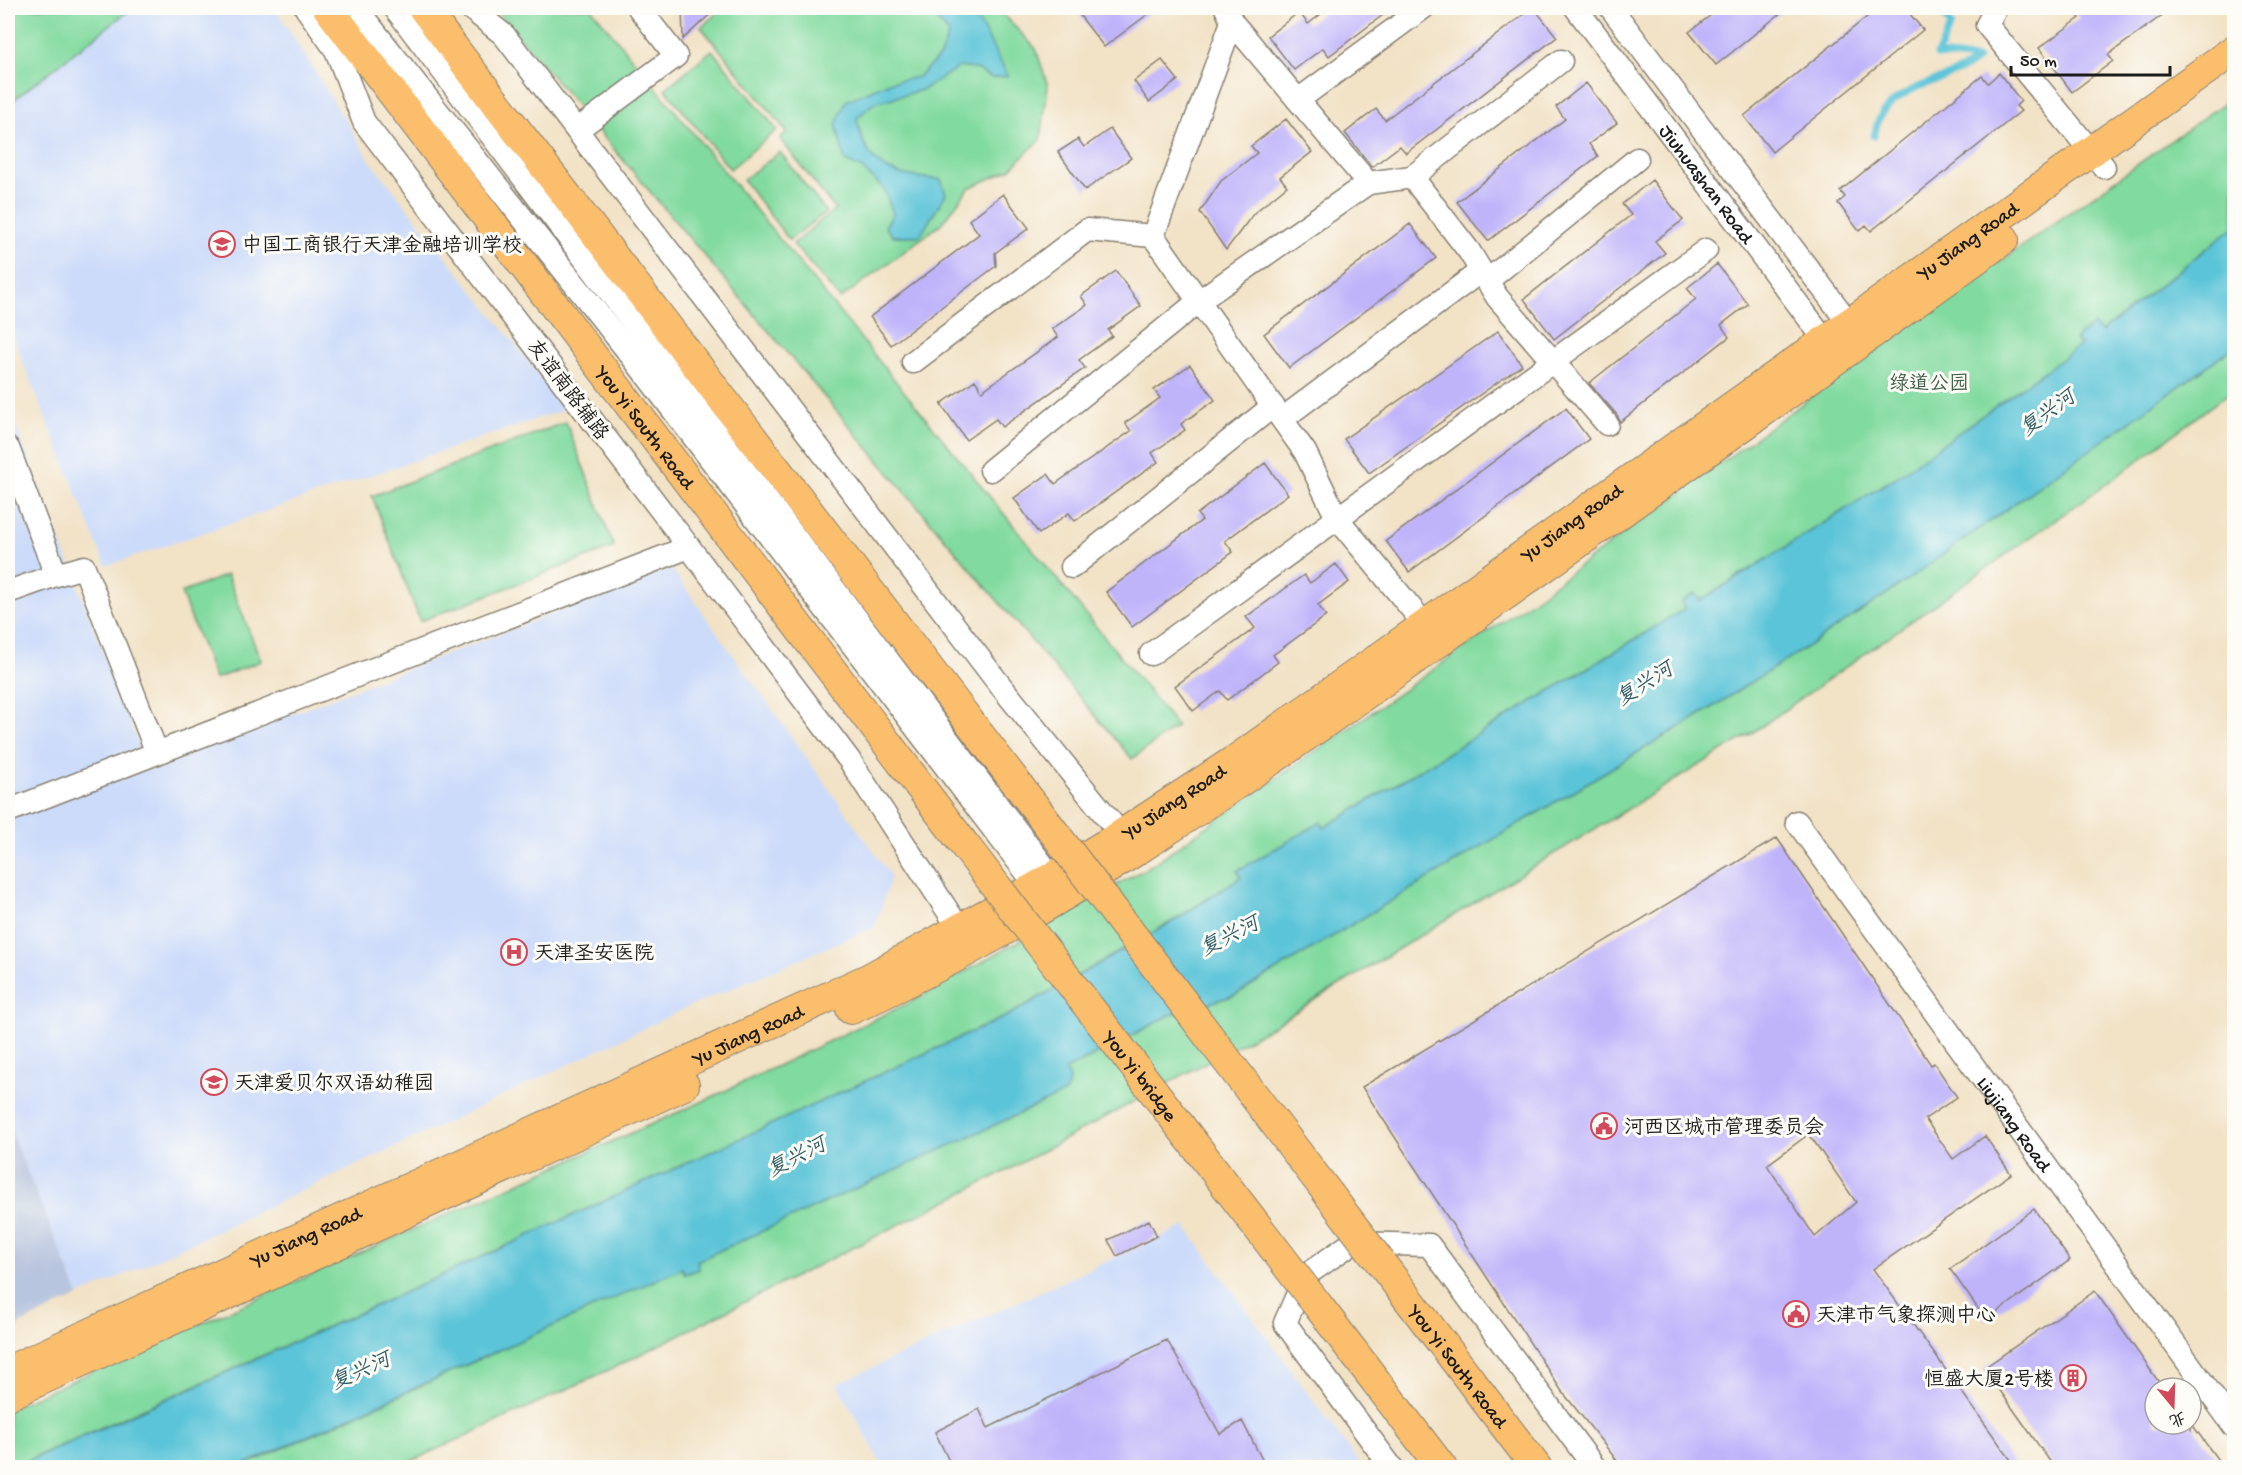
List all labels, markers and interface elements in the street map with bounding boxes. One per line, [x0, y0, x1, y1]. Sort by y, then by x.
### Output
scale bar [2011, 39, 2170, 77]
text: 50 m [2020, 52, 2057, 73]
street label: Jiuhuashan Road [1653, 121, 1758, 251]
street label: Yu Jiang Road [1913, 197, 2026, 288]
school or university icon: 中国工商银行天津金融培训学校 [207, 229, 237, 259]
place label: 中国工商银行天津金融培训学校 [242, 234, 522, 259]
street label: 友谊南路辅路 [521, 335, 614, 447]
street label: You Yi South Road [588, 361, 699, 497]
park label: 绿道公园 [1889, 372, 1969, 397]
water label: 复兴河 [2015, 383, 2084, 443]
street label: Yu Jiang Road [1516, 479, 1630, 569]
water label: 复兴河 [1611, 655, 1682, 713]
street label: Yu Jiang Road [1118, 760, 1233, 847]
water label: 复兴河 [1196, 910, 1267, 964]
hospital icon: 天津圣安医院 [499, 937, 529, 967]
place label: 天津圣安医院 [534, 942, 654, 967]
street label: Yu Jiang Road [689, 1001, 810, 1073]
street label: You Yi bridge [1095, 1026, 1181, 1128]
school or university icon: 天津爱贝尔双语幼稚园 [199, 1067, 229, 1097]
place label: 天津爱贝尔双语幼稚园 [234, 1072, 434, 1097]
street label: Liujiang Road [1970, 1073, 2056, 1179]
public building icon: 河西区城市管理委员会 [1589, 1111, 1619, 1141]
place label: 河西区城市管理委员会 [1624, 1116, 1824, 1141]
water label: 复兴河 [763, 1131, 834, 1185]
street label: Yu Jiang Road [246, 1203, 368, 1274]
public building icon: 天津市气象探测中心 [1781, 1299, 1811, 1329]
street label: You Yi South Road [1401, 1300, 1512, 1436]
place label: 天津市气象探测中心 [1816, 1304, 1996, 1329]
water label: 复兴河 [327, 1346, 398, 1397]
building icon: 恒盛大厦2号楼 [2058, 1363, 2088, 1393]
place label: 恒盛大厦2号楼 [1924, 1368, 2054, 1393]
north arrow [2143, 1376, 2203, 1436]
text: 北 [2166, 1405, 2188, 1429]

